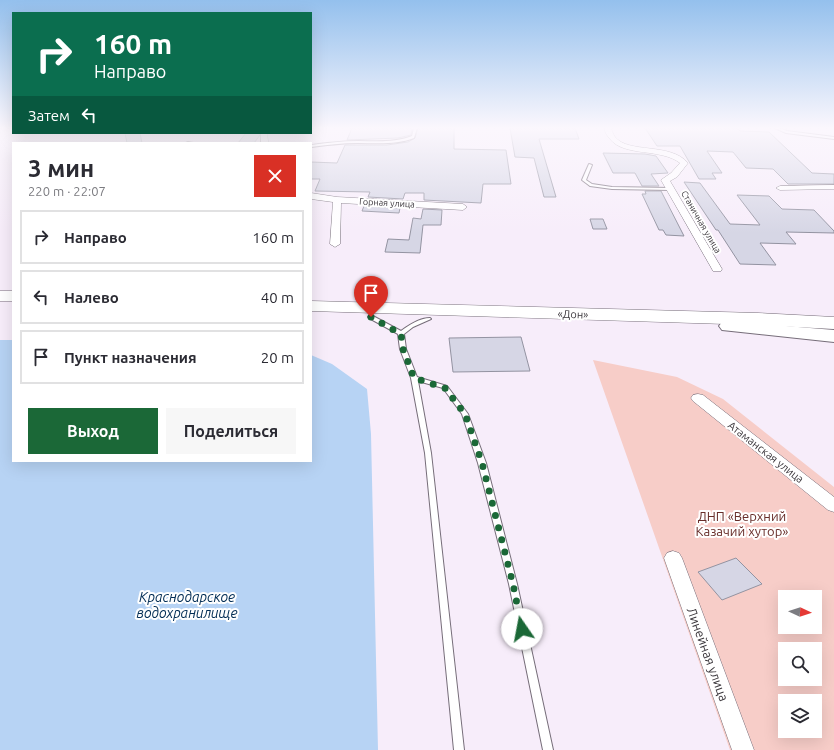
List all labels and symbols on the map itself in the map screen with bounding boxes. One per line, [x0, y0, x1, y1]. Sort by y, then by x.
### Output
street label: Станичная улица [679, 189, 723, 255]
street label: Горная улица [359, 197, 415, 209]
pin [354, 276, 388, 317]
street label: «Дон» [557, 307, 589, 321]
street label: Атаманская улица [726, 419, 806, 485]
park label: ДНП «Верхний Казачий хутор» [696, 509, 788, 538]
water label: Краснодарское водохранилище [136, 589, 238, 621]
north arrow [778, 590, 822, 634]
street label: Линейная улица [684, 605, 732, 703]
position arrow [501, 608, 543, 650]

